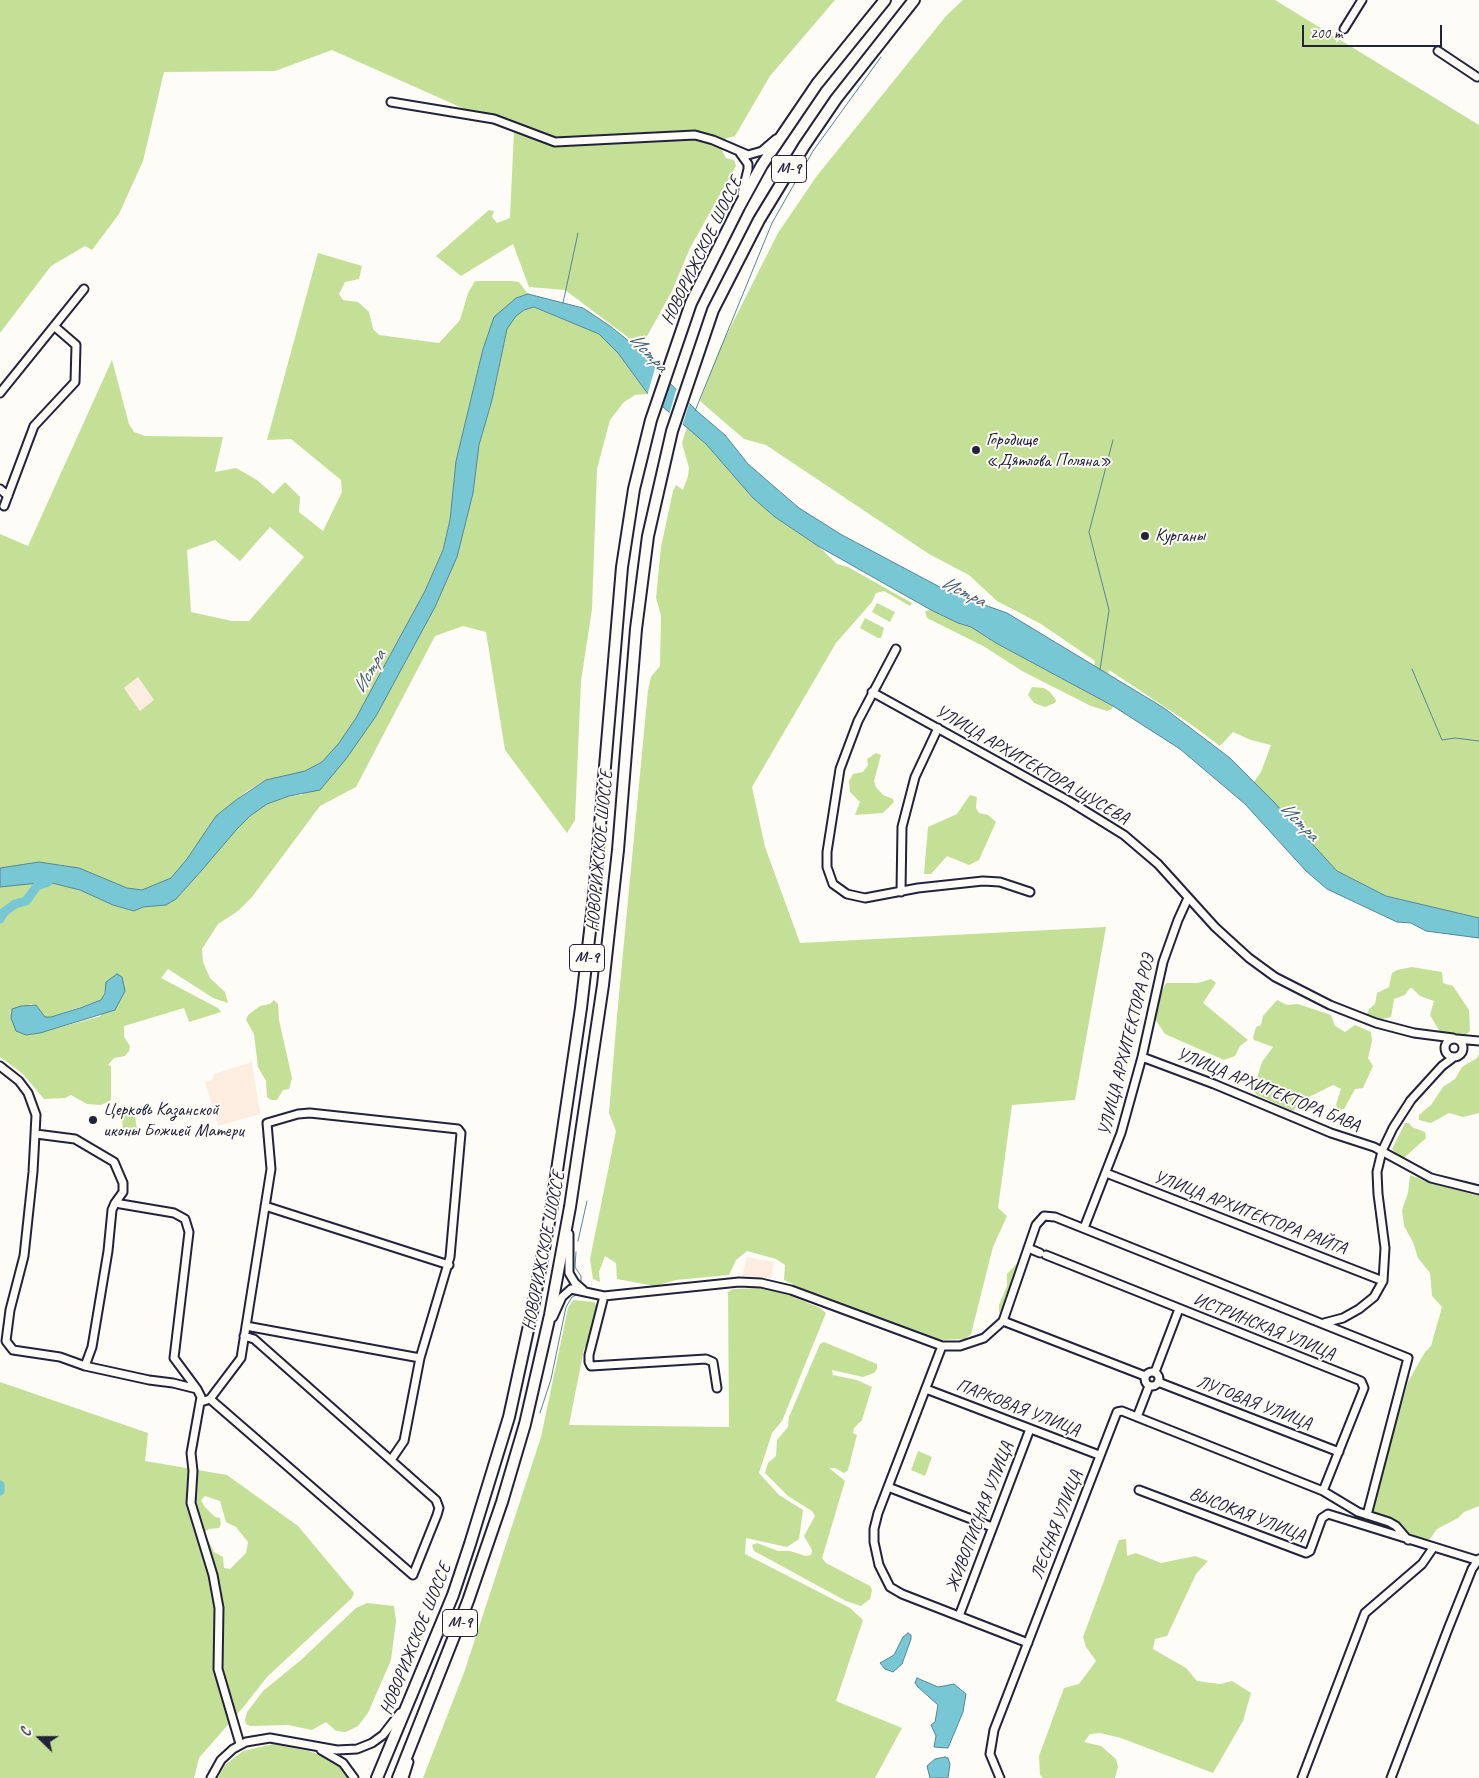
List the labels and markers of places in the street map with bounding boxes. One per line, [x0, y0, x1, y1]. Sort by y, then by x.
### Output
place label: Городище «Дятлова Поляна» [986, 429, 1111, 472]
marker: Городище «Дятлова Поляна» [970, 444, 982, 456]
place label: Курганы [1155, 525, 1205, 547]
marker: Курганы [1139, 530, 1151, 542]
place label: Церковь Казанской иконы Божией Матери [103, 1099, 244, 1142]
marker: Церковь Казанской иконы Божией Матери [87, 1114, 99, 1126]

